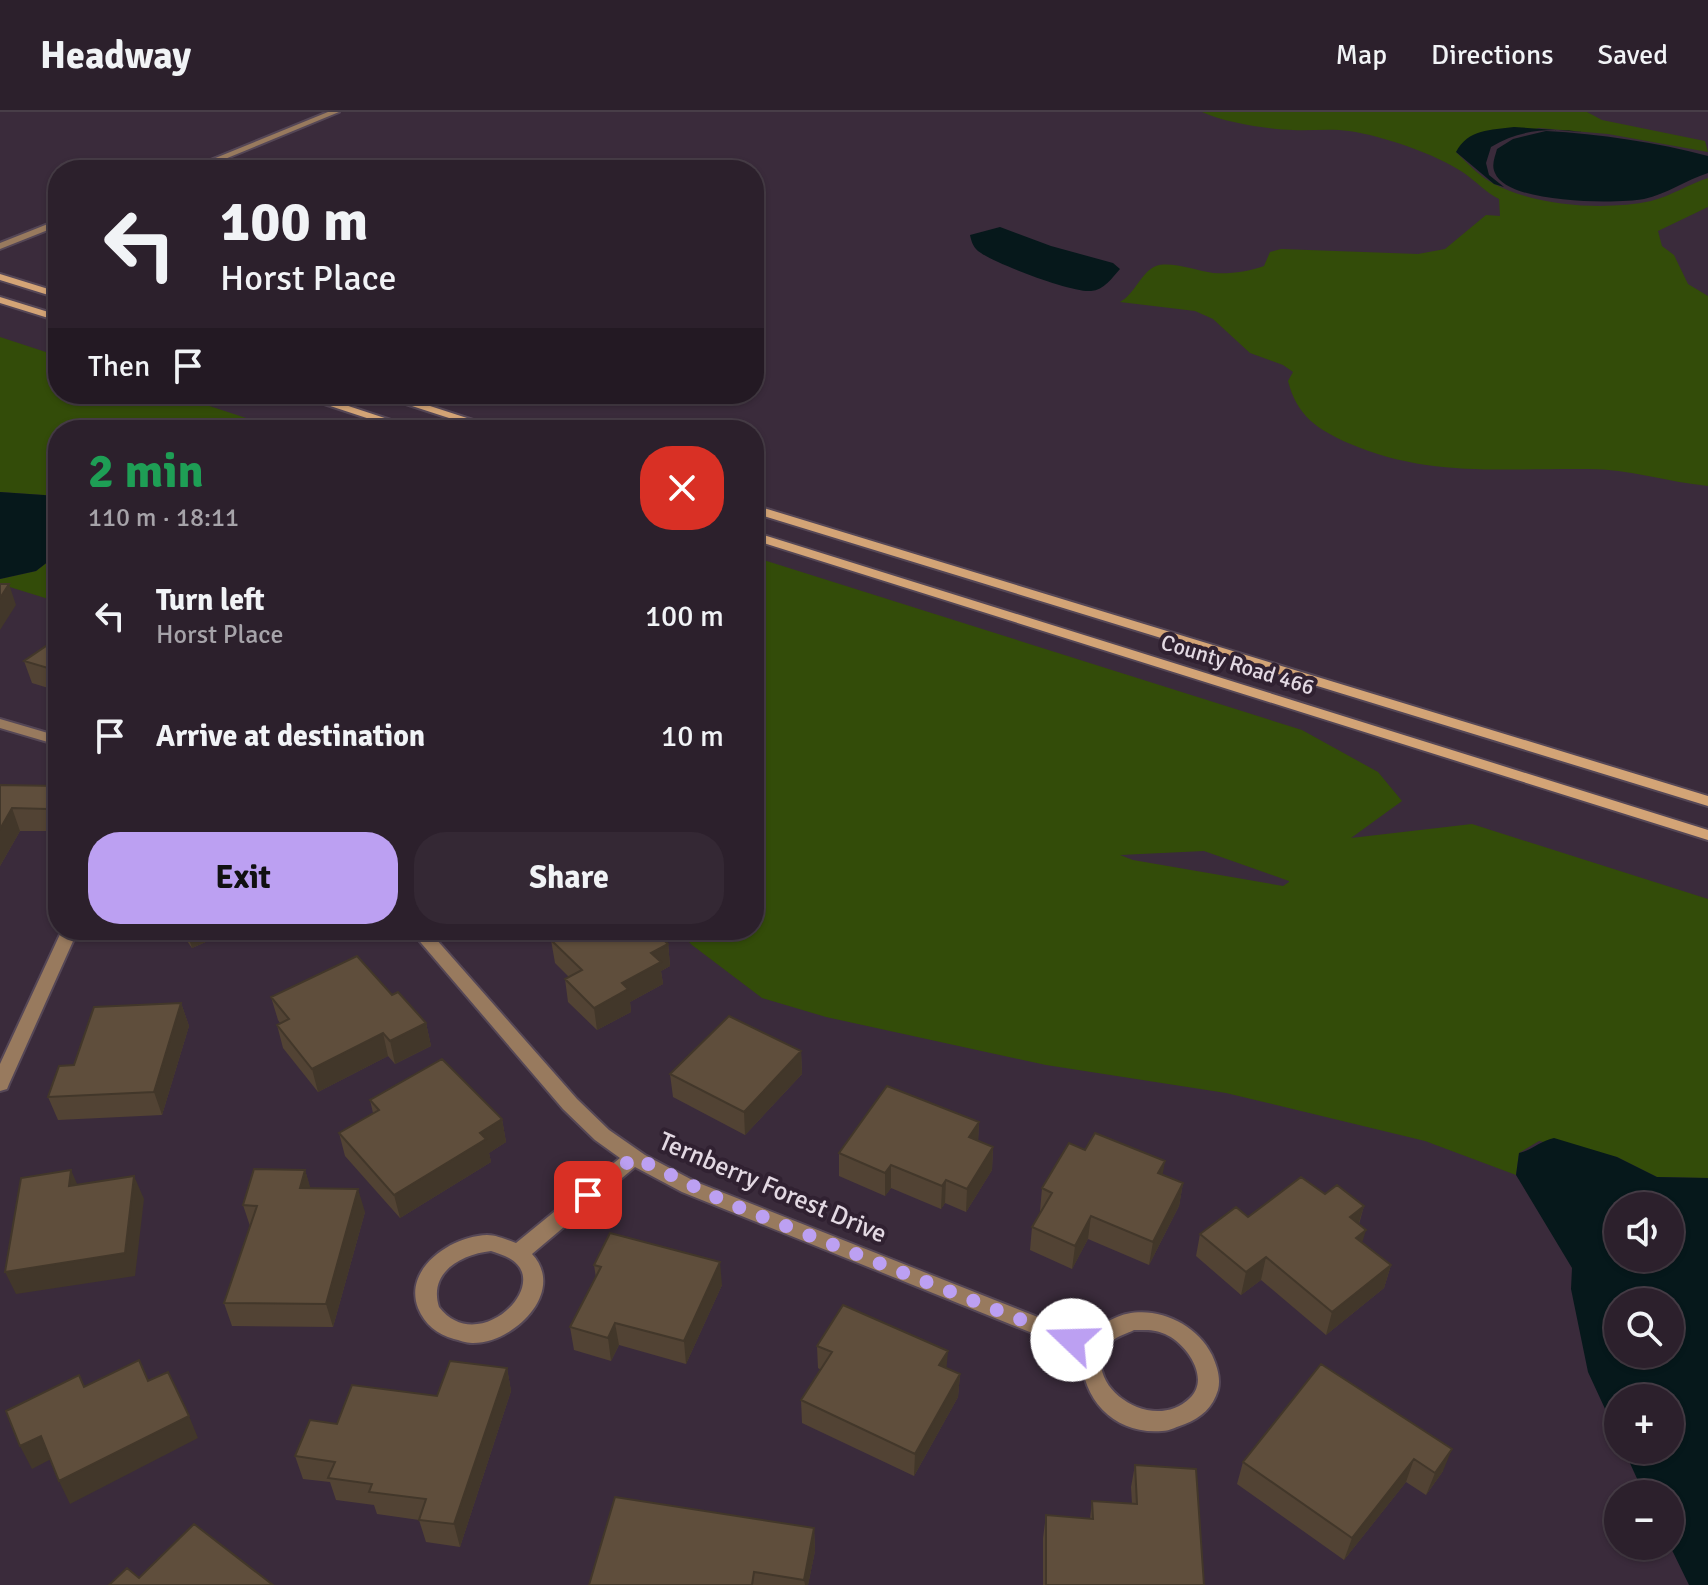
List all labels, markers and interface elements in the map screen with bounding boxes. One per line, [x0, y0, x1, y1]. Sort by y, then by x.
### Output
text: Headway [40, 32, 191, 79]
text: Map [1335, 38, 1387, 72]
text: Directions [1431, 38, 1553, 72]
text: Saved [1597, 38, 1668, 72]
text: 100 m [220, 187, 368, 256]
icon: left [88, 192, 192, 296]
text: Horst Place [220, 256, 396, 301]
icon: arrive [166, 344, 210, 388]
text: Then [88, 348, 150, 385]
text: 2 min [88, 442, 204, 501]
button: close [640, 446, 724, 530]
text: 110 m · 18:11 [88, 502, 239, 534]
text: Turn left [156, 582, 265, 619]
icon: left [88, 594, 132, 638]
text: 100 m [645, 598, 724, 635]
text: Horst Place [156, 619, 283, 651]
street label: County Road 466 [1158, 628, 1318, 701]
icon: arrive [88, 714, 132, 758]
text: Arrive at destination [156, 718, 425, 755]
text: 10 m [661, 718, 724, 755]
button: Exit [88, 832, 398, 924]
button: Share [414, 832, 724, 924]
street label: Ternberry Forest Drive [654, 1125, 891, 1250]
pin [554, 1161, 622, 1229]
icon: arrive [566, 1173, 610, 1217]
map controls [1604, 1192, 1684, 1560]
button: sound [1604, 1192, 1684, 1272]
button: search [1604, 1288, 1684, 1368]
position arrow [1030, 1298, 1114, 1382]
button: + [1604, 1384, 1684, 1464]
button: − [1604, 1480, 1684, 1560]

